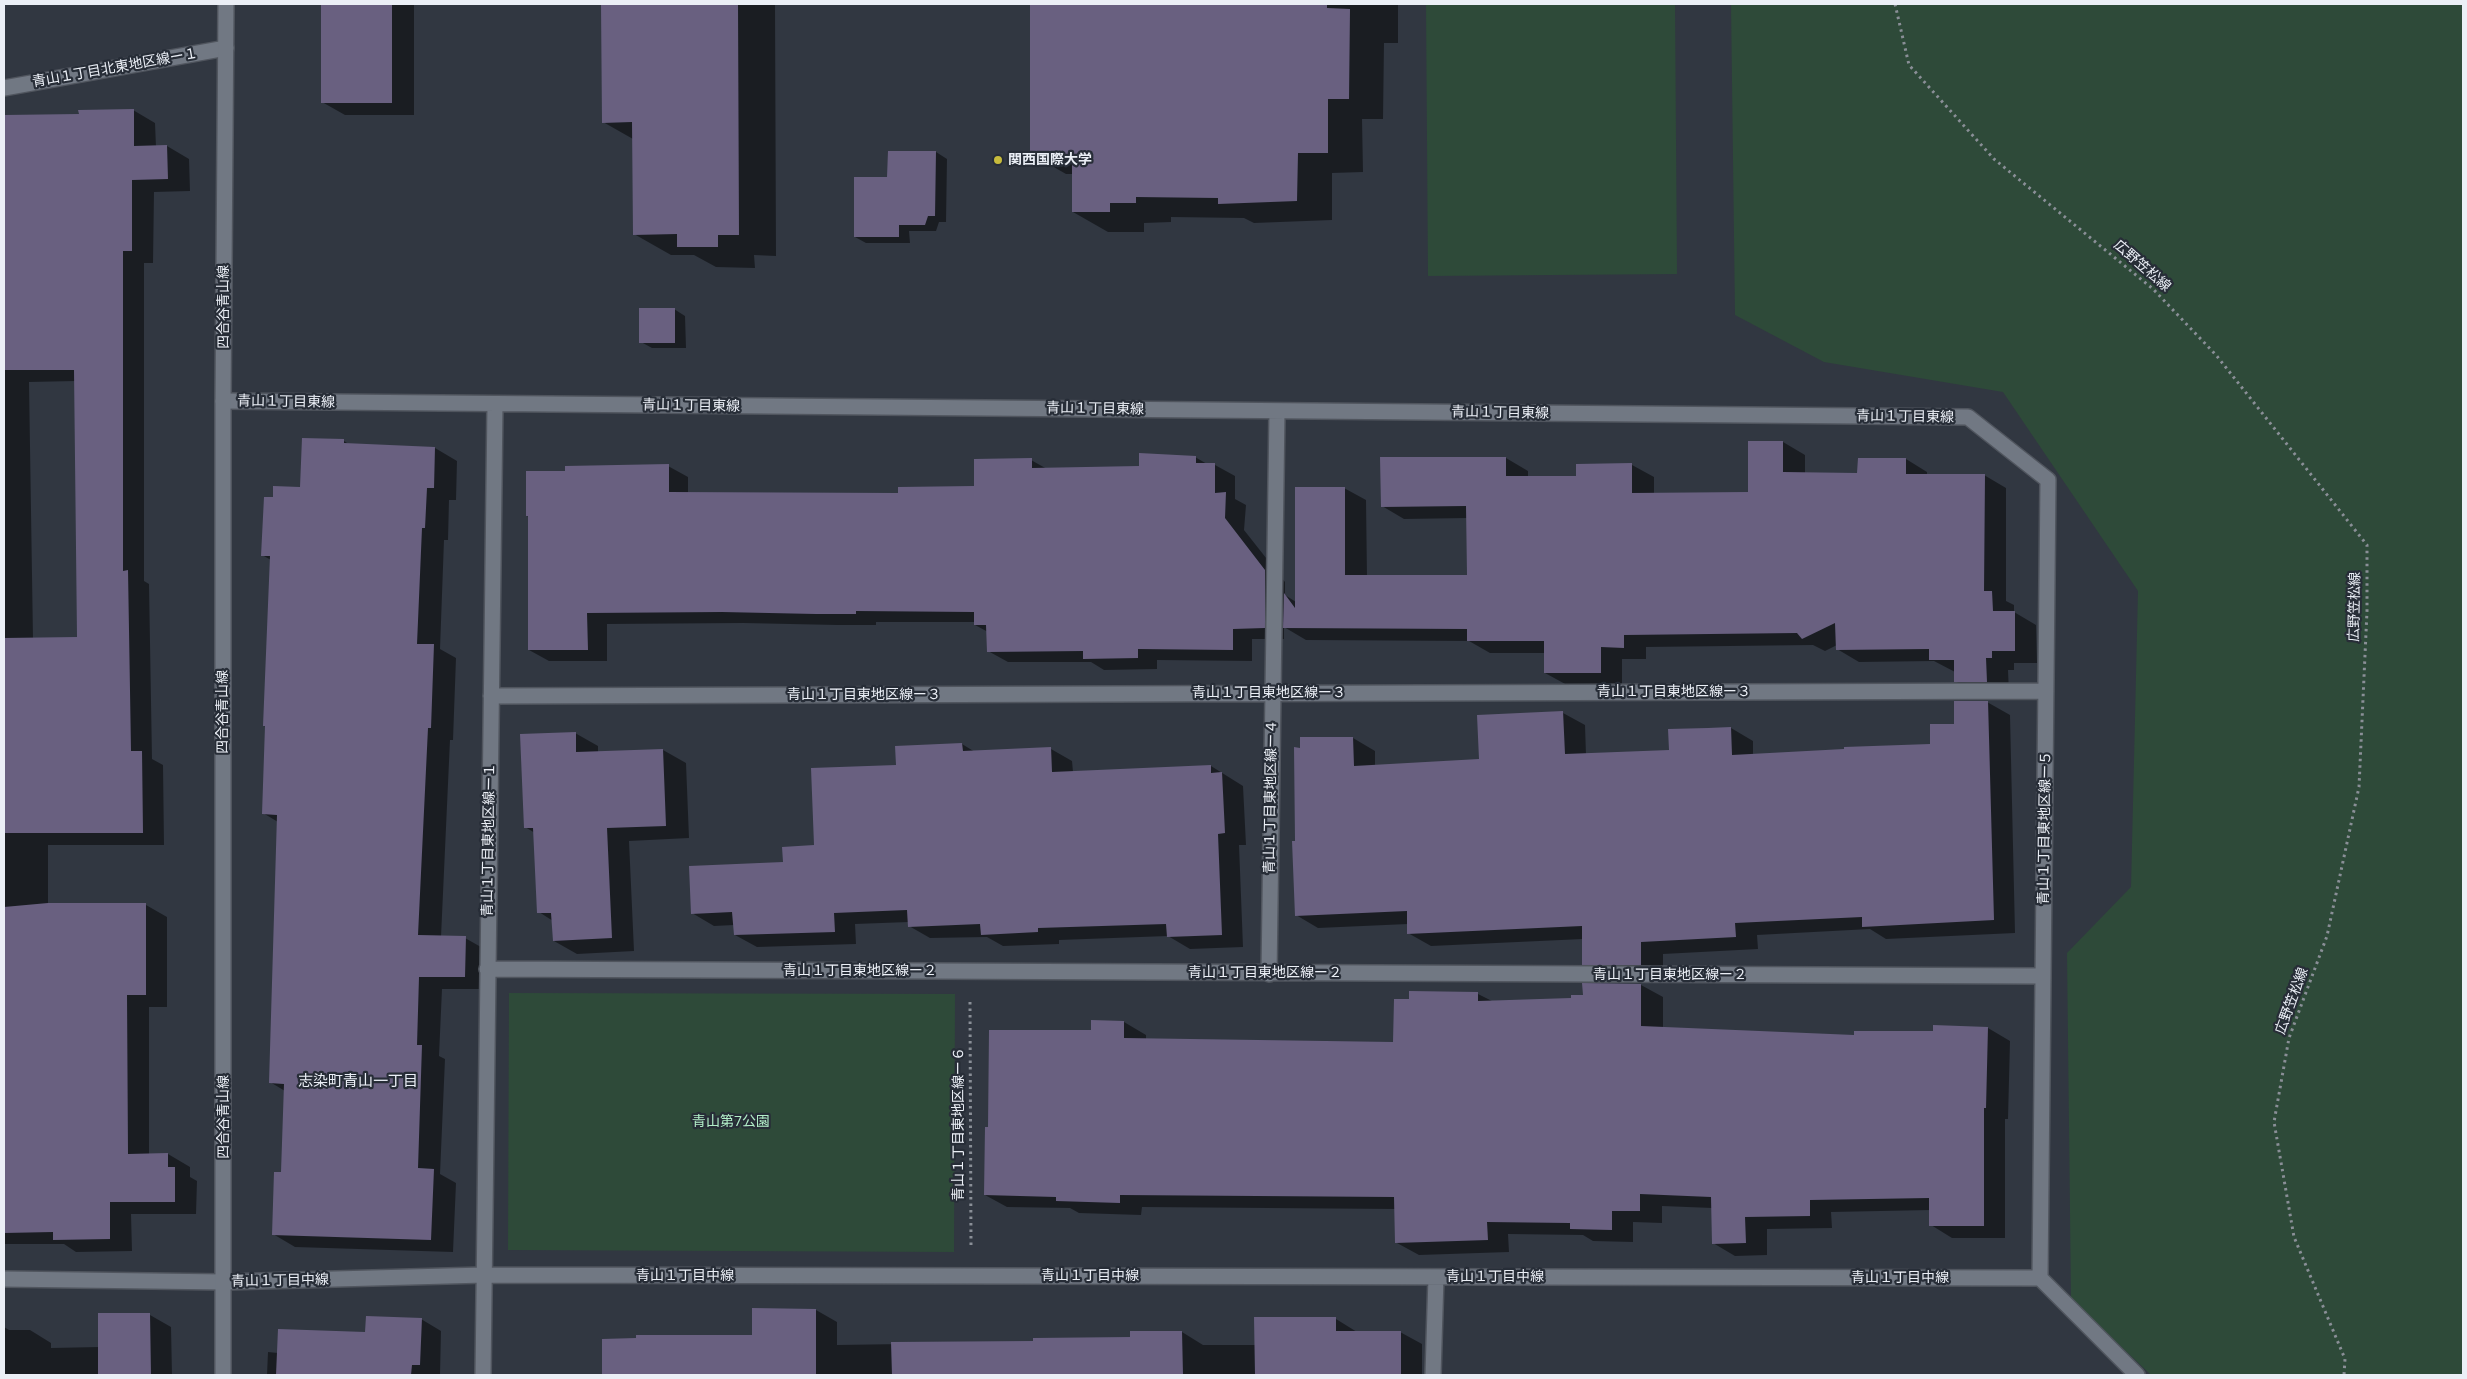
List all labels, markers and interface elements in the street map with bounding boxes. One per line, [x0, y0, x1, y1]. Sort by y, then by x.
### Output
street label: 青山１丁目北東地区線ー１ [31, 45, 199, 91]
place label: 関西国際大学 [1008, 152, 1092, 168]
marker: 関西国際大学 [992, 154, 1004, 166]
street label: 広野笠松線 [2110, 237, 2174, 295]
street label: 四合谷青山線 [216, 265, 232, 349]
street label: 青山１丁目東線 [237, 393, 335, 411]
street label: 青山１丁目東線 [642, 397, 740, 415]
street label: 青山１丁目東線 [1046, 400, 1144, 418]
street label: 青山１丁目東線 [1451, 404, 1549, 422]
street label: 青山１丁目東線 [1856, 408, 1954, 426]
street label: 広野笠松線 [2346, 572, 2364, 642]
street label: 四合谷青山線 [215, 670, 231, 754]
street label: 青山１丁目東地区線ー３ [1597, 684, 1751, 700]
street label: 青山１丁目東地区線ー３ [1192, 685, 1346, 701]
street label: 青山１丁目東地区線ー３ [787, 687, 941, 703]
street label: 青山１丁目東地区線ー４ [1261, 720, 1281, 874]
street label: 青山１丁目東地区線ー５ [2035, 751, 2055, 905]
street label: 青山１丁目東地区線ー１ [479, 763, 499, 917]
street label: 青山１丁目東地区線ー２ [783, 963, 937, 979]
street label: 青山１丁目東地区線ー２ [1188, 965, 1342, 981]
street label: 広野笠松線 [2272, 965, 2312, 1037]
street label: 青山１丁目東地区線ー２ [1593, 967, 1747, 983]
street label: 青山１丁目東地区線ー６ [951, 1047, 967, 1201]
district label: 志染町青山一丁目 [298, 1073, 418, 1091]
street label: 四合谷青山線 [216, 1075, 232, 1159]
park label: 青山第7公園 [692, 1114, 770, 1130]
street label: 青山１丁目中線 [636, 1268, 734, 1284]
street label: 青山１丁目中線 [1041, 1268, 1139, 1284]
street label: 青山１丁目中線 [1446, 1269, 1544, 1285]
street label: 青山１丁目中線 [1851, 1270, 1949, 1286]
street label: 青山１丁目中線 [231, 1272, 329, 1290]

